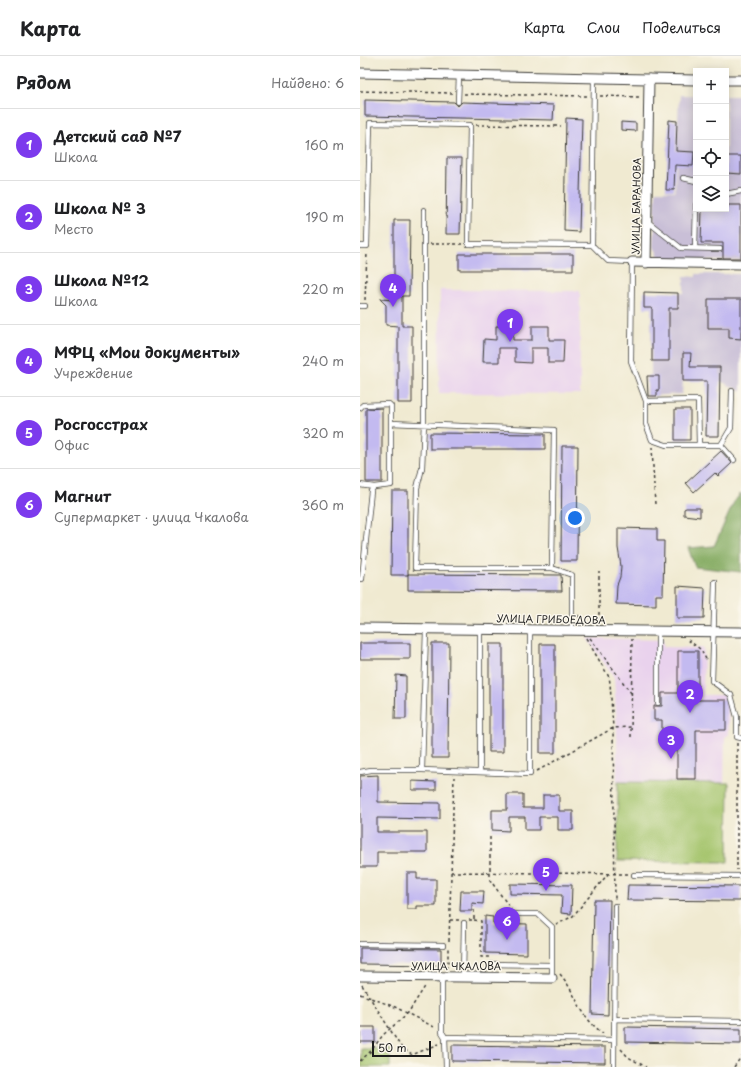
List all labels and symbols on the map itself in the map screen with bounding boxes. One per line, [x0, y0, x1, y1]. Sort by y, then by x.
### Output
street label: УЛИЦА БАРАНОВА [627, 157, 644, 255]
pin: 4 [380, 274, 406, 307]
pin: 1 [497, 309, 523, 342]
your location [565, 508, 585, 528]
street label: УЛИЦА ГРИБОЕДОВА [496, 610, 606, 627]
pin: 2 [677, 680, 703, 713]
pin: 3 [658, 726, 684, 759]
pin: 5 [533, 858, 559, 891]
pin: 6 [494, 907, 520, 940]
street label: УЛИЦА ЧКАЛОВА [411, 958, 501, 973]
scale bar [372, 1039, 431, 1058]

